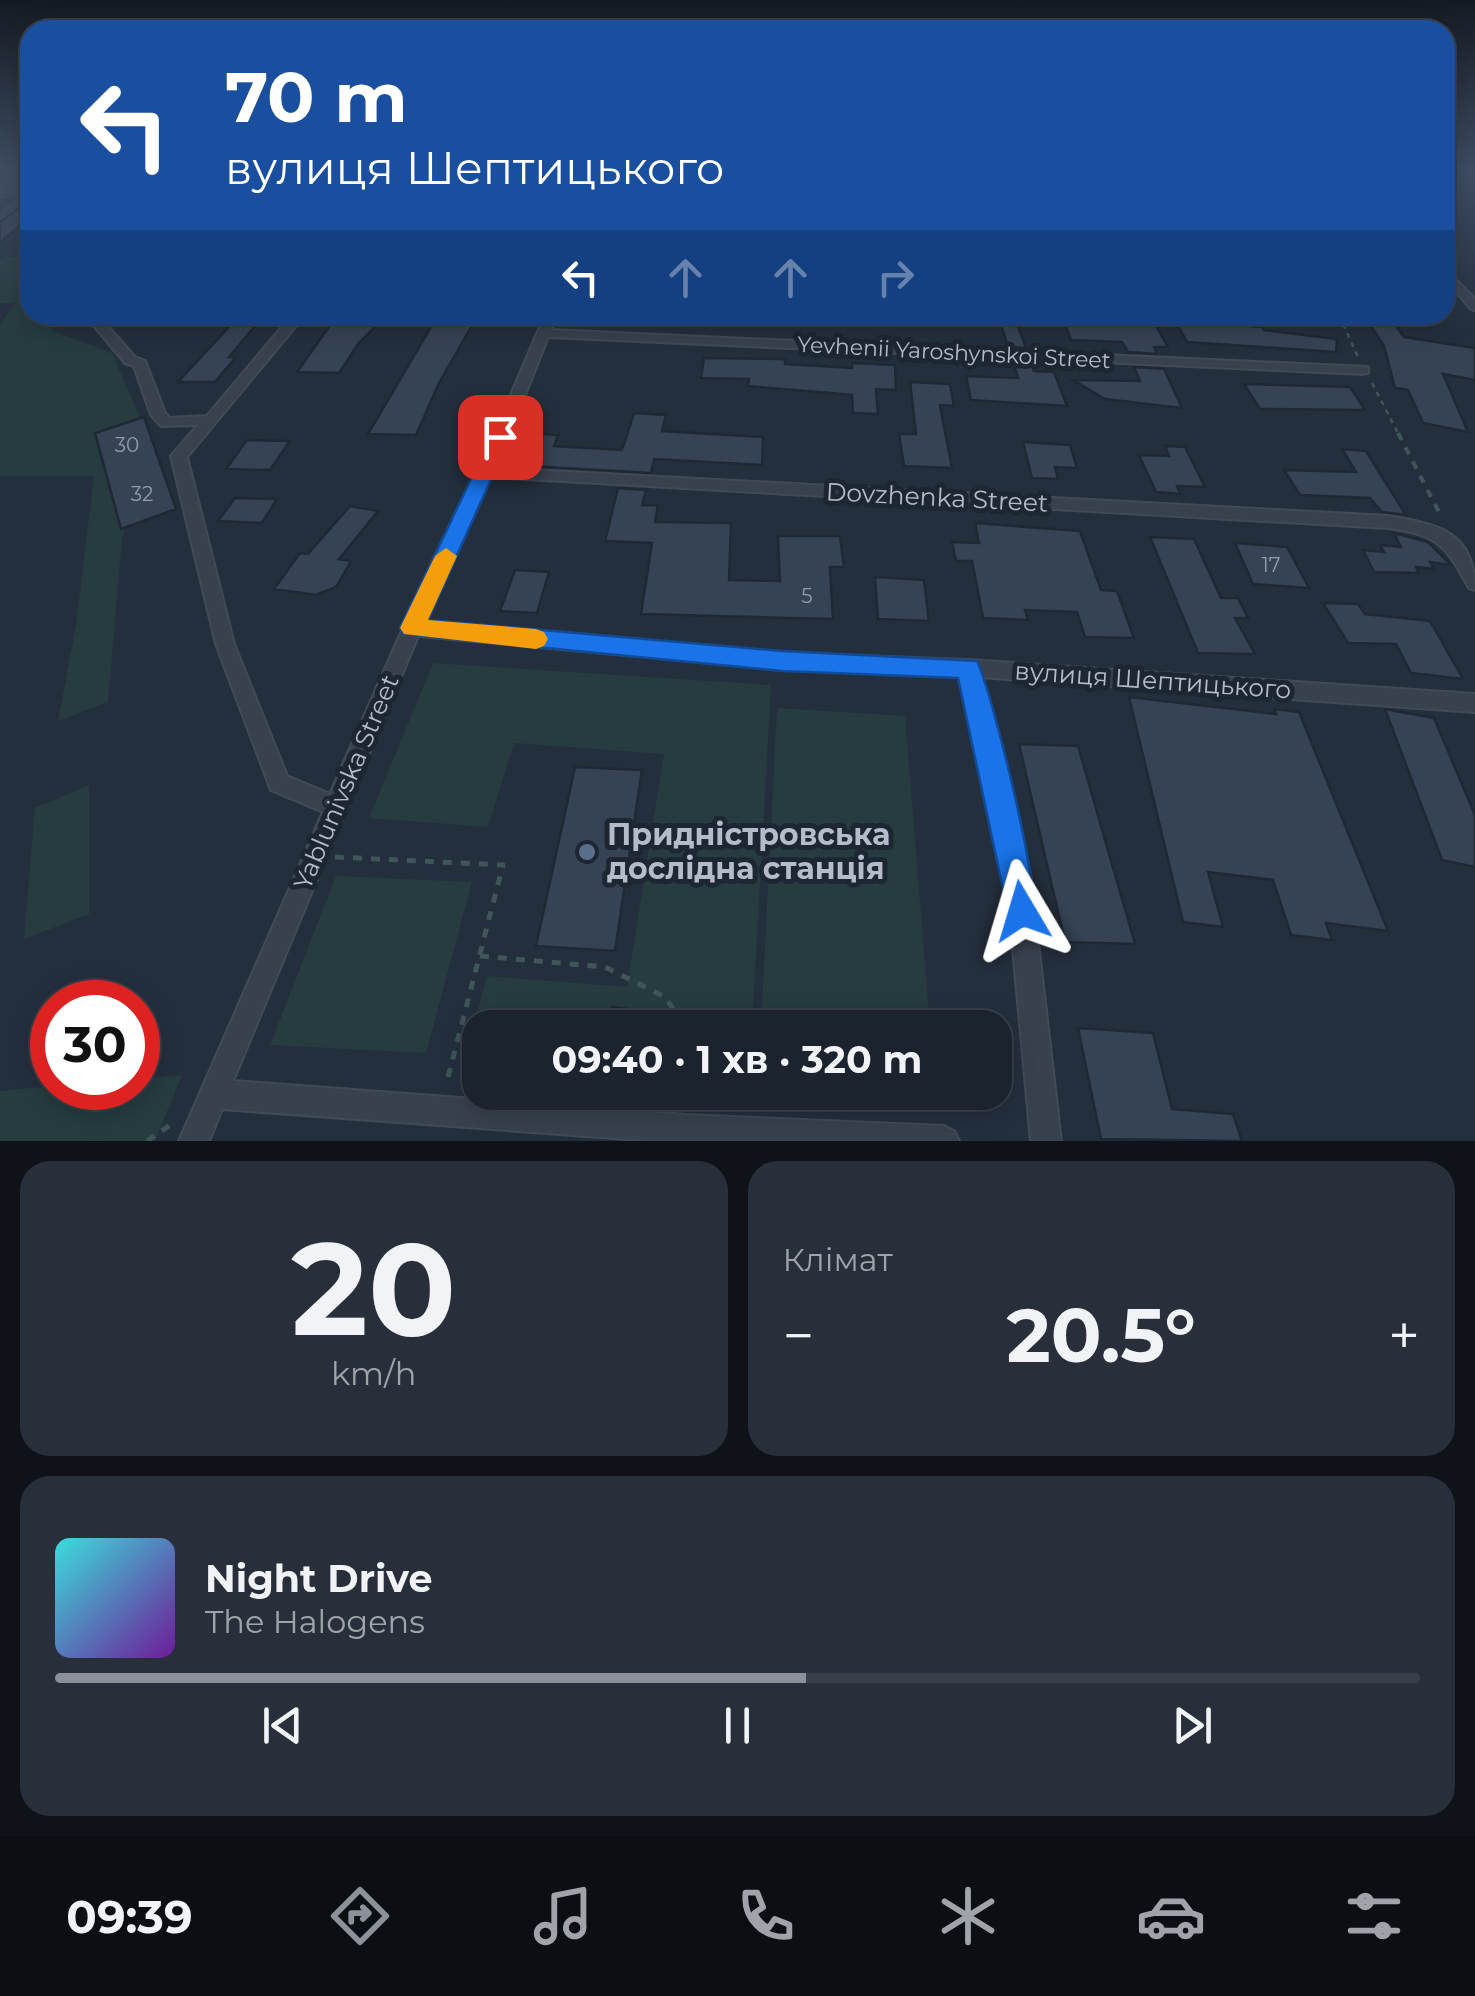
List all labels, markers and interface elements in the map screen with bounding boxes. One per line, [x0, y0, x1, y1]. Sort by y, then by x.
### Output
text: 70 m [225, 54, 408, 140]
icon: left [60, 60, 190, 190]
text: вулиця Шептицького [225, 140, 724, 195]
icon: left [553, 250, 608, 305]
icon: ahead [658, 250, 713, 305]
icon: ahead [763, 250, 818, 305]
icon: right [868, 250, 923, 305]
street label: Yevhenii Yaroshynskoi Street [797, 331, 1111, 374]
pin [458, 395, 543, 480]
icon: arrive [473, 410, 528, 465]
house number: 30 [115, 433, 139, 457]
street label: Dovzhenka Street [825, 476, 1049, 518]
house number: 32 [131, 482, 153, 506]
house number: 17 [1262, 553, 1281, 577]
house number: 5 [801, 584, 813, 608]
street label: вулиця Шептицького [1014, 655, 1292, 705]
street label: Yablunivska Street [287, 670, 405, 894]
place label: Придністровська дослідна станція [607, 816, 890, 887]
marker: Придністровська дослідна станція [576, 841, 598, 863]
position arrow [970, 859, 1074, 963]
speed limit sign: 30 [30, 980, 160, 1110]
text: 09:40 · 1 хв · 320 m [552, 1036, 922, 1083]
text: 20 [291, 1209, 456, 1368]
text: Клімат [783, 1240, 893, 1279]
text: 20.5° [1007, 1289, 1196, 1381]
text: − [783, 1302, 814, 1369]
text: + [1388, 1302, 1420, 1369]
text: km/h [331, 1354, 416, 1393]
text: Night Drive [205, 1555, 432, 1602]
text: The Halogens [205, 1602, 425, 1641]
icon: previous [255, 1698, 310, 1753]
icon: pause [710, 1698, 765, 1753]
icon: next [1165, 1698, 1220, 1753]
icon: directions [325, 1881, 395, 1951]
icon: music [528, 1881, 598, 1951]
icon: phone [731, 1881, 801, 1951]
icon: climate [933, 1881, 1003, 1951]
icon: car [1136, 1881, 1206, 1951]
icon: filters [1339, 1881, 1409, 1951]
text: 09:39 [66, 1889, 193, 1944]

